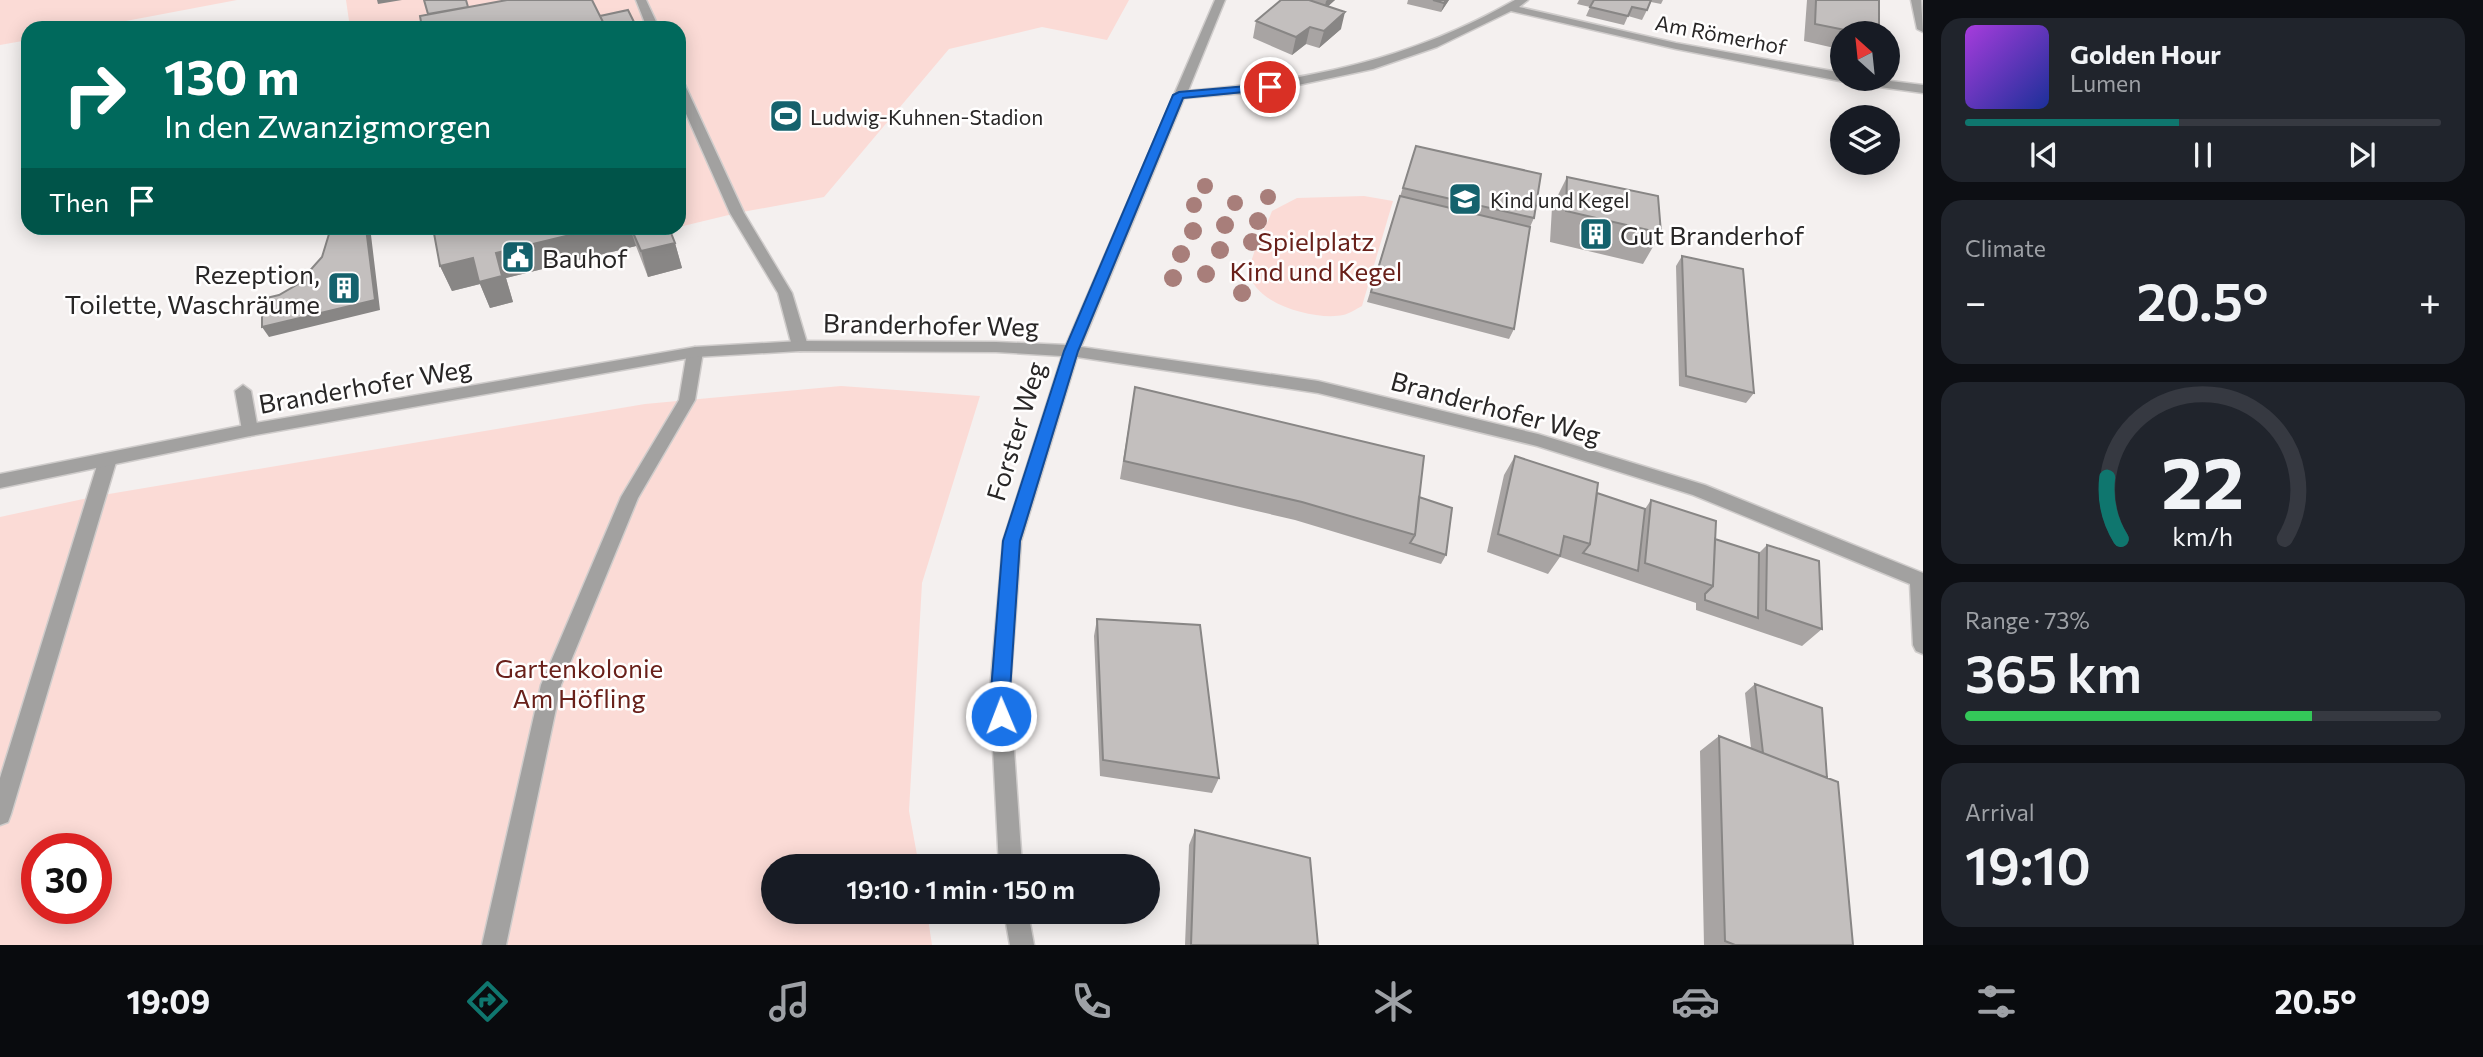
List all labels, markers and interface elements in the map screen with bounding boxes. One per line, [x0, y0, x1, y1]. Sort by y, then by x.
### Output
street label: Am Römerhof [1653, 9, 1789, 59]
north arrow [1830, 21, 1900, 91]
map controls [1830, 21, 1900, 175]
text: Golden Hour [2070, 38, 2221, 69]
text: 130 m [164, 45, 299, 105]
icon: right [49, 49, 140, 140]
pin [1240, 57, 1300, 117]
icon: arrive [1251, 68, 1289, 106]
text: Lumen [2070, 69, 2141, 97]
sports icon: Ludwig-Kuhnen-Stadion [767, 97, 805, 135]
place label: Ludwig-Kuhnen-Stadion [810, 104, 1043, 129]
text: In den Zwanzigmorgen [164, 105, 491, 145]
button: layers [1830, 105, 1900, 175]
icon: previous [2025, 136, 2063, 174]
icon: pause [2184, 136, 2222, 174]
icon: next [2343, 136, 2381, 174]
school or university icon: Kind und Kegel [1446, 180, 1484, 218]
icon: arrive [123, 182, 161, 220]
text: Then [49, 186, 109, 217]
place label: Kind und Kegel [1490, 187, 1630, 212]
building icon: Gut Branderhof [1577, 215, 1615, 253]
place label: Gut Branderhof [1620, 219, 1805, 250]
park label: Spielplatz Kind und Kegel [1230, 225, 1402, 286]
text: Climate [1965, 234, 2046, 262]
public building icon: Bauhof [499, 238, 537, 276]
place label: Bauhof [542, 242, 628, 273]
place label: Rezeption, Toilette, Waschräume [65, 258, 320, 319]
text: 20.5° [2137, 268, 2268, 332]
building icon: Rezeption, Toilette, Waschräume [325, 269, 363, 307]
text: − [1965, 277, 1987, 324]
text: + [2419, 277, 2441, 324]
street label: Branderhofer Weg [823, 307, 1039, 341]
street label: Branderhofer Weg [256, 351, 474, 419]
street label: Forster Weg [979, 358, 1051, 504]
street label: Branderhofer Weg [1388, 364, 1604, 450]
text: 22 [2162, 435, 2244, 524]
text: km/h [2173, 520, 2233, 550]
text: Range · 73% [1965, 606, 2090, 634]
text: 365 km [1965, 640, 2142, 704]
park label: Gartenkolonie Am Höfling [495, 652, 663, 713]
position arrow [964, 679, 1038, 753]
text: Arrival [1965, 798, 2035, 826]
text: 19:10 [1965, 832, 2091, 896]
speed limit sign: 30 [21, 833, 112, 924]
text: 19:10 · 1 min · 150 m [846, 873, 1075, 904]
icon: directions [463, 977, 512, 1026]
icon: music [765, 977, 814, 1026]
icon: phone [1067, 977, 1116, 1026]
icon: climate [1369, 977, 1418, 1026]
icon: car [1671, 977, 1720, 1026]
icon: filters [1972, 977, 2021, 1026]
text: 19:09 [126, 981, 210, 1021]
text: 20.5° [2274, 981, 2357, 1021]

